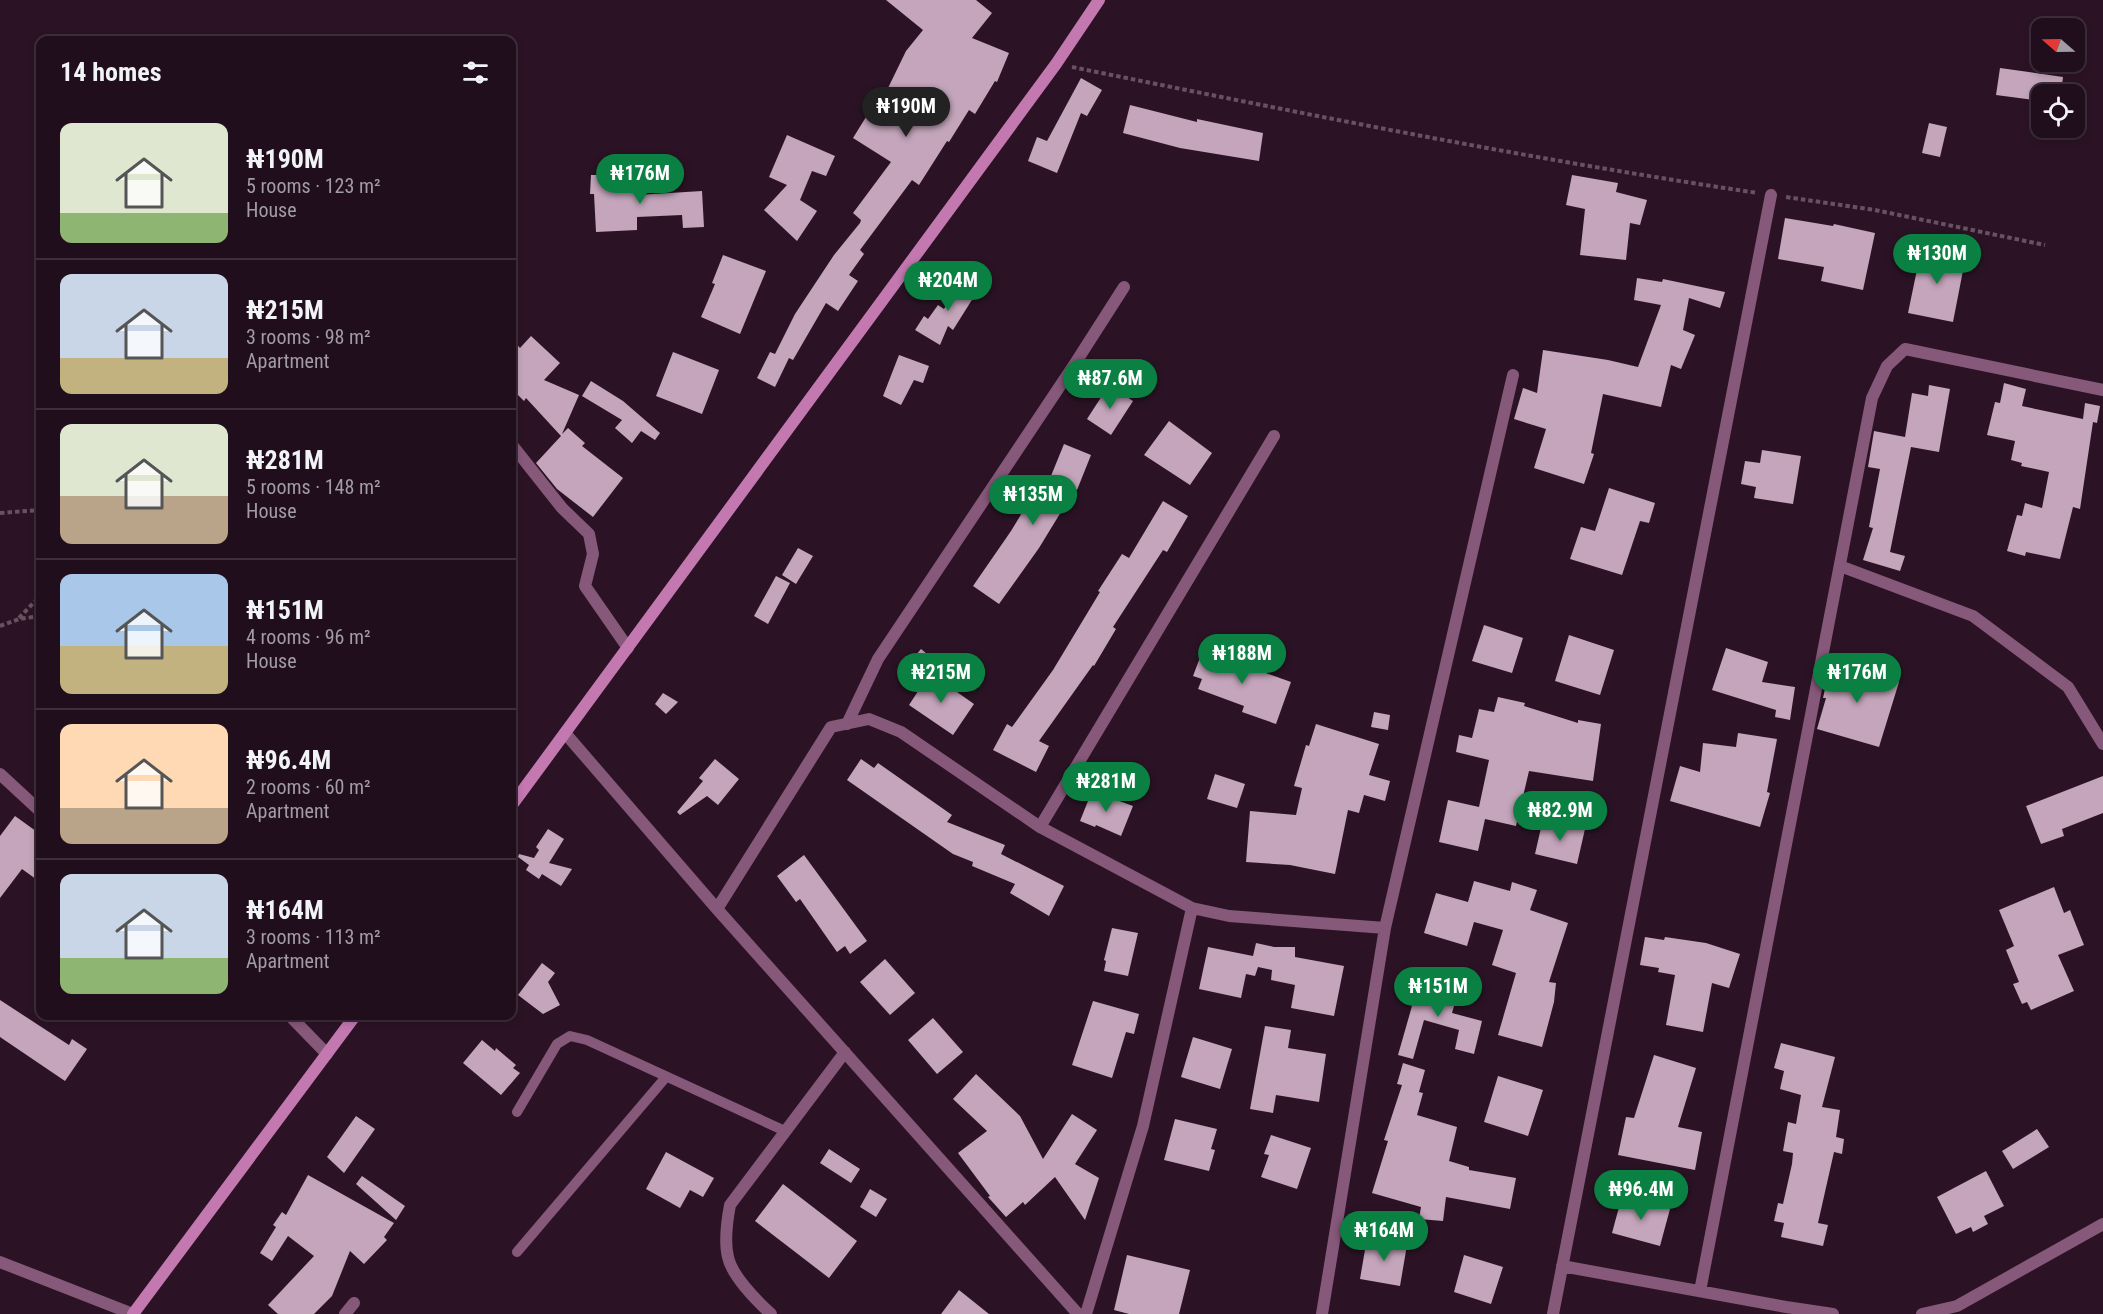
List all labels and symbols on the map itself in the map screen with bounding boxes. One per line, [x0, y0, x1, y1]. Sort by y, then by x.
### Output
north arrow [2031, 18, 2085, 72]
pin: ₦190M [864, 87, 948, 138]
pin: ₦176M [598, 154, 682, 205]
pin: ₦130M [1895, 234, 1979, 285]
pin: ₦204M [906, 261, 990, 312]
pin: ₦87.6M [1061, 359, 1159, 410]
pin: ₦135M [991, 475, 1075, 526]
pin: ₦188M [1200, 634, 1284, 685]
pin: ₦215M [899, 653, 983, 704]
pin: ₦176M [1815, 653, 1899, 704]
pin: ₦281M [1064, 762, 1148, 813]
pin: ₦82.9M [1511, 791, 1609, 842]
pin: ₦151M [1396, 967, 1480, 1018]
pin: ₦96.4M [1592, 1170, 1690, 1221]
pin: ₦164M [1342, 1211, 1426, 1262]

